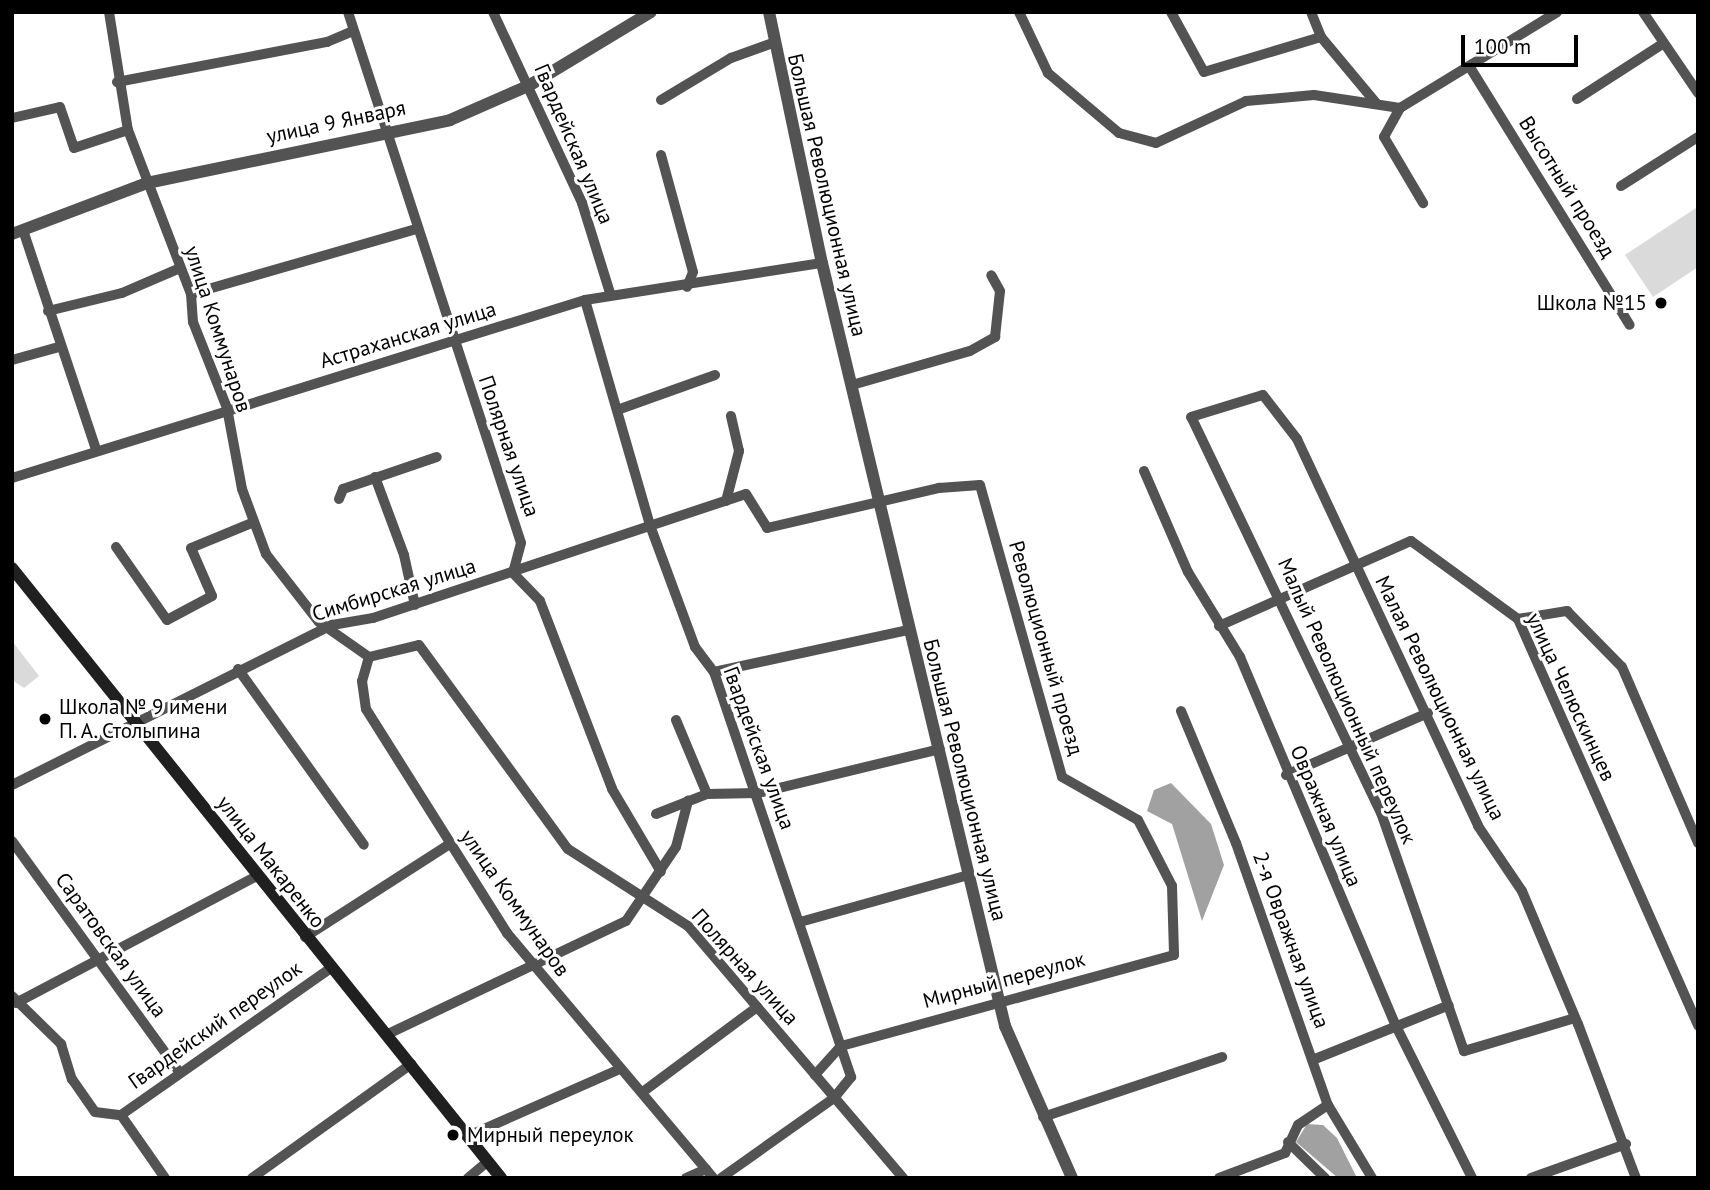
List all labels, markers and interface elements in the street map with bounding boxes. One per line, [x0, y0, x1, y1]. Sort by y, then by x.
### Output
scale bar [1465, 21, 1582, 65]
text: 100 m [1474, 33, 1531, 60]
street label: Большая Революционная улица [782, 51, 872, 339]
street label: Гвардейская улица [529, 60, 619, 228]
street label: улица 9 Января [264, 95, 408, 149]
street label: Высотный проезд [1513, 112, 1621, 262]
street label: улица Коммунаров [179, 243, 257, 415]
place label: Школа №15 [1537, 290, 1647, 316]
marker: Школа №15 [1653, 295, 1669, 311]
street label: Астраханская улица [317, 296, 499, 374]
street label: Полярная улица [473, 372, 545, 520]
street label: Революционный проезд [1003, 538, 1089, 758]
street label: Симбирская улица [309, 553, 479, 627]
street label: Малый Революционный переулок [1272, 554, 1422, 848]
street label: Малая Революционная улица [1370, 572, 1510, 824]
street label: улица Челюскинцев [1521, 609, 1621, 785]
street label: Большая Революционная улица [918, 636, 1012, 924]
street label: Гвардейская улица [718, 663, 800, 833]
place label: Школа № 9 имени П. А. Столыпина [59, 694, 228, 744]
marker: Школа № 9 имени П. А. Столыпина [37, 711, 53, 727]
street label: Овражная улица [1285, 741, 1367, 891]
street label: улица Макаренко [212, 791, 330, 933]
street label: улица Коммунаров [455, 825, 575, 981]
street label: 2-я Овражная улица [1247, 848, 1335, 1032]
street label: Саратовская улица [50, 868, 172, 1022]
street label: Полярная улица [686, 904, 804, 1030]
street label: Мирный переулок [920, 946, 1088, 1014]
street label: Гвардейский переулок [124, 956, 306, 1094]
place label: Мирный переулок [467, 1122, 634, 1148]
marker: Мирный переулок [445, 1127, 461, 1143]

